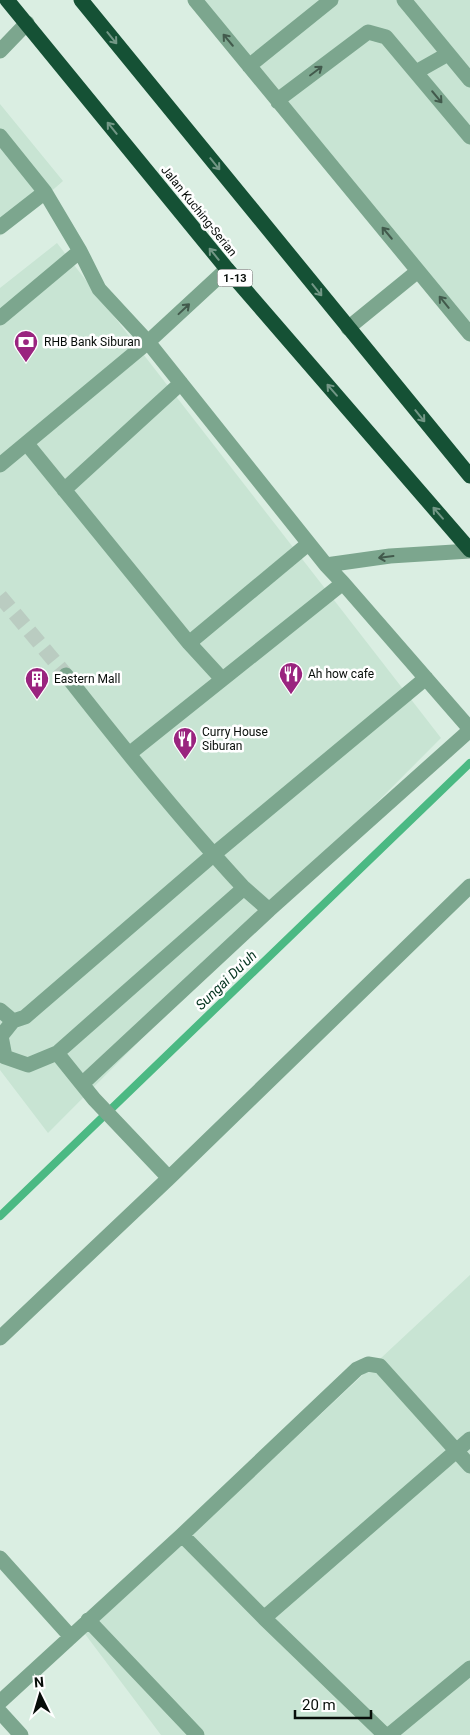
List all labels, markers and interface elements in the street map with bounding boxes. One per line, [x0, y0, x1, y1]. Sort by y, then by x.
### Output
one-way arrow [107, 31, 118, 44]
one-way arrow [223, 34, 234, 47]
one-way arrow [309, 66, 323, 76]
one-way arrow [431, 90, 442, 103]
one-way arrow [106, 122, 117, 135]
one-way arrow [209, 157, 220, 170]
street label: Jalan Kuching-Serian [158, 163, 240, 259]
one-way arrow [382, 227, 393, 240]
one-way arrow [209, 248, 220, 261]
road number: 1-13 [218, 270, 252, 286]
one-way arrow [312, 283, 323, 296]
one-way arrow [439, 296, 450, 309]
one-way arrow [177, 303, 190, 315]
bank icon: RHB Bank Siburan [13, 329, 39, 363]
place label: RHB Bank Siburan [44, 335, 140, 349]
one-way arrow [326, 384, 337, 397]
one-way arrow [415, 409, 426, 422]
one-way arrow [433, 507, 444, 520]
one-way arrow [379, 552, 395, 562]
restaurant icon: Ah how cafe [278, 661, 304, 695]
building icon: Eastern Mall [24, 666, 50, 700]
place label: Ah how cafe [308, 667, 374, 681]
place label: Eastern Mall [54, 672, 120, 686]
place label: Curry House Siburan [202, 725, 268, 753]
restaurant icon: Curry House Siburan [172, 726, 198, 760]
water label: Sungai Du'uh [192, 947, 260, 1013]
north arrow [15, 1670, 65, 1720]
text: N [33, 1674, 44, 1690]
scale bar [295, 1688, 371, 1720]
text: 20 m [302, 1696, 336, 1714]

